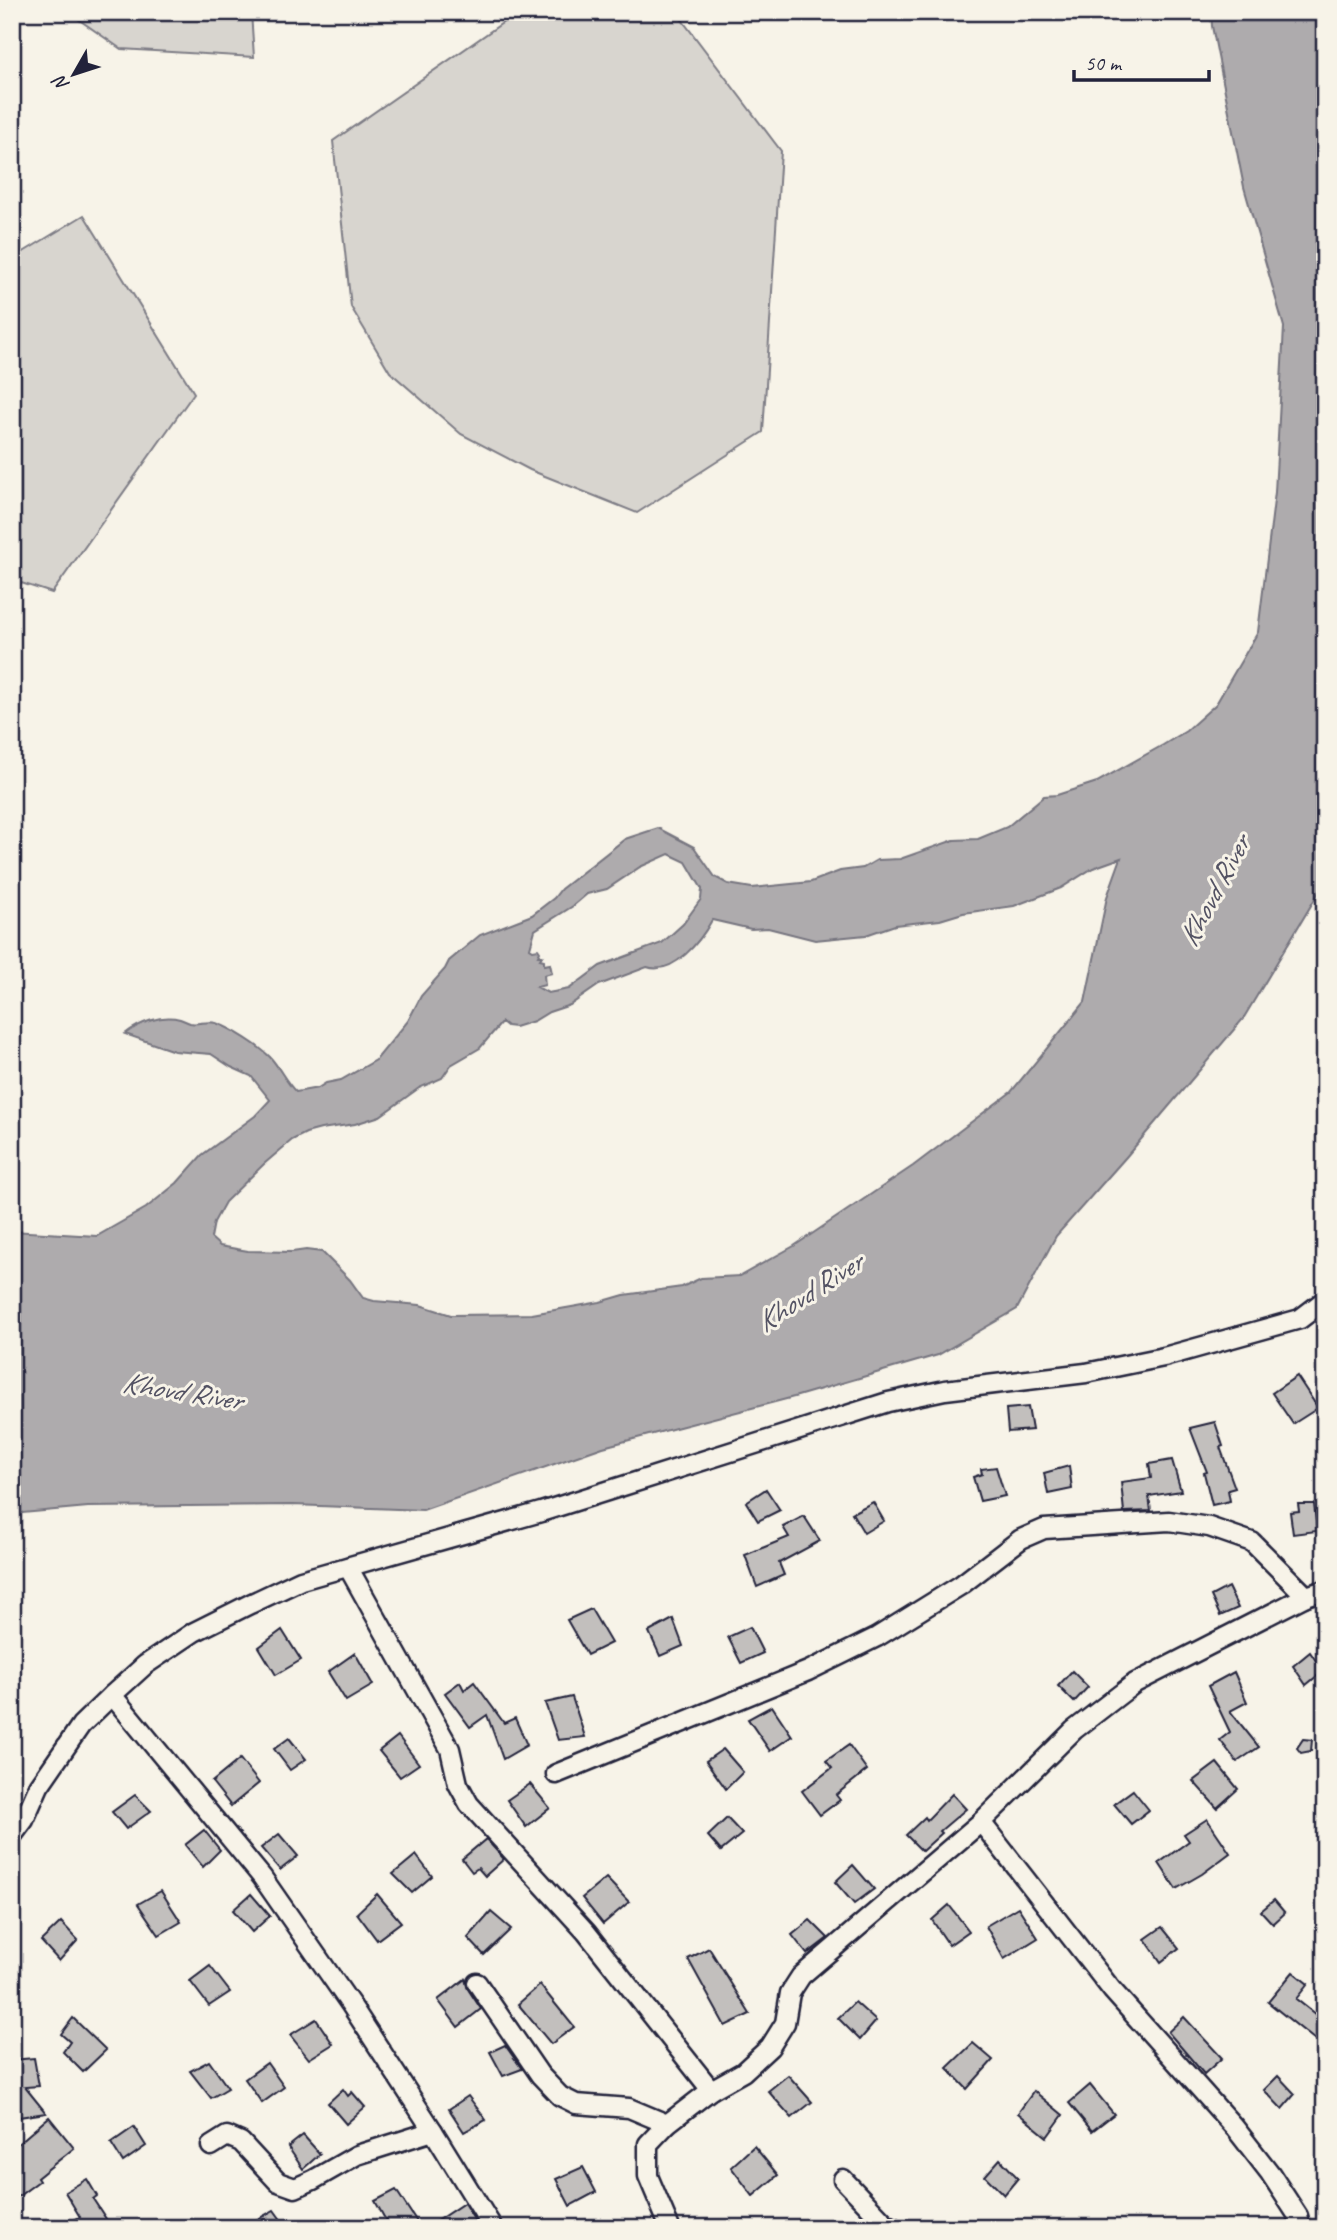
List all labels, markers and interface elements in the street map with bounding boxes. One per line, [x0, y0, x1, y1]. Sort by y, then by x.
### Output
north arrow [38, 38, 108, 108]
scale bar [1074, 38, 1209, 82]
text: 50 m [1085, 50, 1123, 76]
text: N [47, 69, 75, 96]
water label: Khovd River [1169, 826, 1261, 953]
water label: Khovd River [748, 1241, 873, 1341]
water label: Khovd River [120, 1363, 248, 1420]

